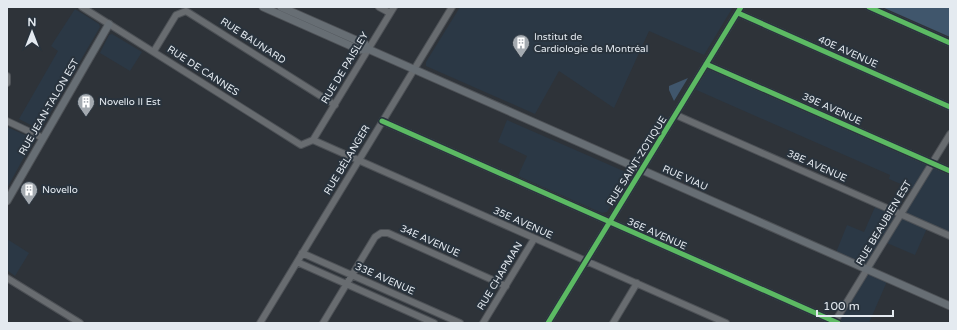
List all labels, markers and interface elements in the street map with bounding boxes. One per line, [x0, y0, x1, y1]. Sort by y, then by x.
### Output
north arrow [12, 12, 52, 52]
street label: RUE BAUNARD [218, 15, 288, 67]
text: N [28, 16, 36, 29]
street label: RUE DE PAISLEY [319, 29, 371, 106]
place label: Institut de Cardiologie de Montréal [534, 31, 648, 55]
building icon: Institut de Cardiologie de Montréal [511, 33, 531, 58]
street label: 40E AVENUE [816, 34, 880, 70]
street label: RUE DE CANNES [165, 43, 241, 99]
street label: RUE JEAN-TALON EST [16, 57, 82, 157]
street label: 39E AVENUE [800, 91, 864, 127]
building icon: Novello II Est [76, 92, 96, 117]
place label: Novello II Est [99, 96, 161, 108]
street label: RUE SAINT-ZOTIQUE [605, 114, 669, 208]
street label: RUE BÉLANGER [321, 123, 373, 197]
street label: 38E AVENUE [785, 148, 849, 184]
street label: RUE VIAU [660, 163, 710, 193]
street label: RUE BEAUBIEN EST [854, 178, 914, 268]
building icon: Novello [19, 180, 39, 205]
place label: Novello [42, 184, 78, 196]
street label: 35E AVENUE [491, 205, 555, 241]
street label: 36E AVENUE [625, 216, 689, 252]
street label: 34E AVENUE [398, 223, 462, 259]
street label: RUE CHAPMAN [475, 240, 525, 312]
street label: 33E AVENUE [353, 261, 417, 297]
scale bar [817, 292, 893, 318]
text: 100 m [823, 299, 860, 313]

